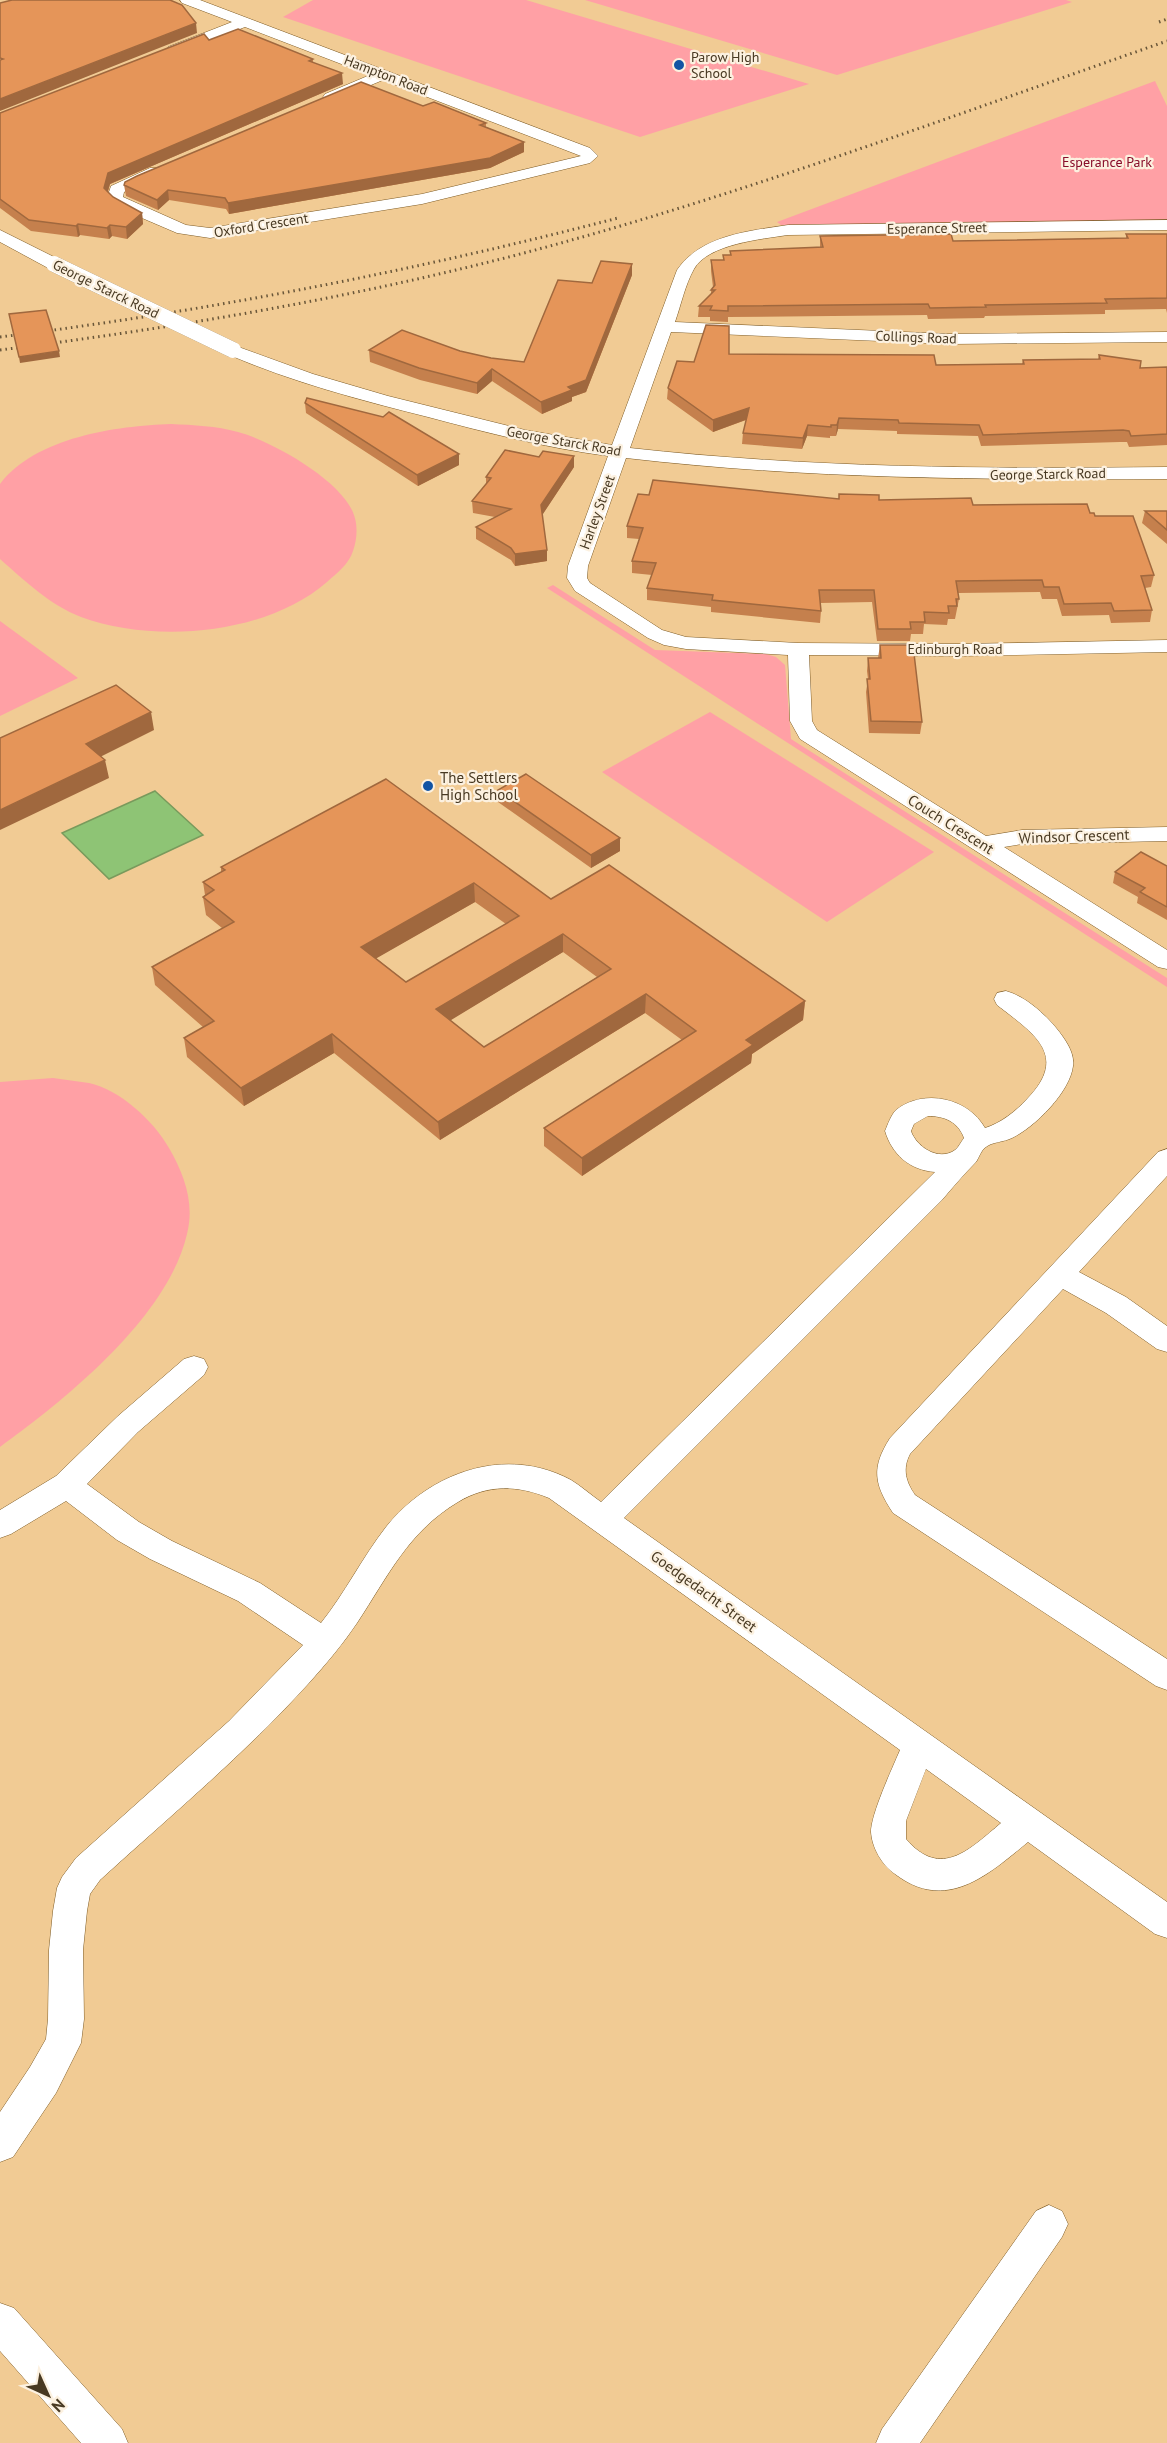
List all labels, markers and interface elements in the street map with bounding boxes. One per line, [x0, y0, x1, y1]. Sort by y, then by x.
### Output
place label: Parow High School [691, 48, 759, 82]
street label: Hampton Road [341, 51, 431, 99]
marker: Parow High School [672, 58, 686, 72]
park label: Esperance Park [1062, 153, 1152, 171]
street label: Oxford Crescent [213, 209, 310, 241]
street label: Esperance Street [887, 218, 987, 238]
street label: George Starck Road [50, 255, 162, 323]
street label: Collings Road [875, 327, 957, 347]
street label: George Starck Road [505, 422, 623, 460]
street label: George Starck Road [990, 464, 1106, 484]
street label: Harley Street [575, 472, 619, 552]
street label: Edinburgh Road [908, 640, 1002, 658]
place label: The Settlers High School [440, 768, 518, 804]
marker: The Settlers High School [421, 779, 435, 793]
street label: Couch Crescent [904, 790, 998, 858]
street label: Windsor Crescent [1018, 825, 1130, 847]
street label: Goedgedacht Street [647, 1546, 761, 1636]
north arrow [18, 2365, 78, 2425]
text: N [48, 2395, 69, 2416]

